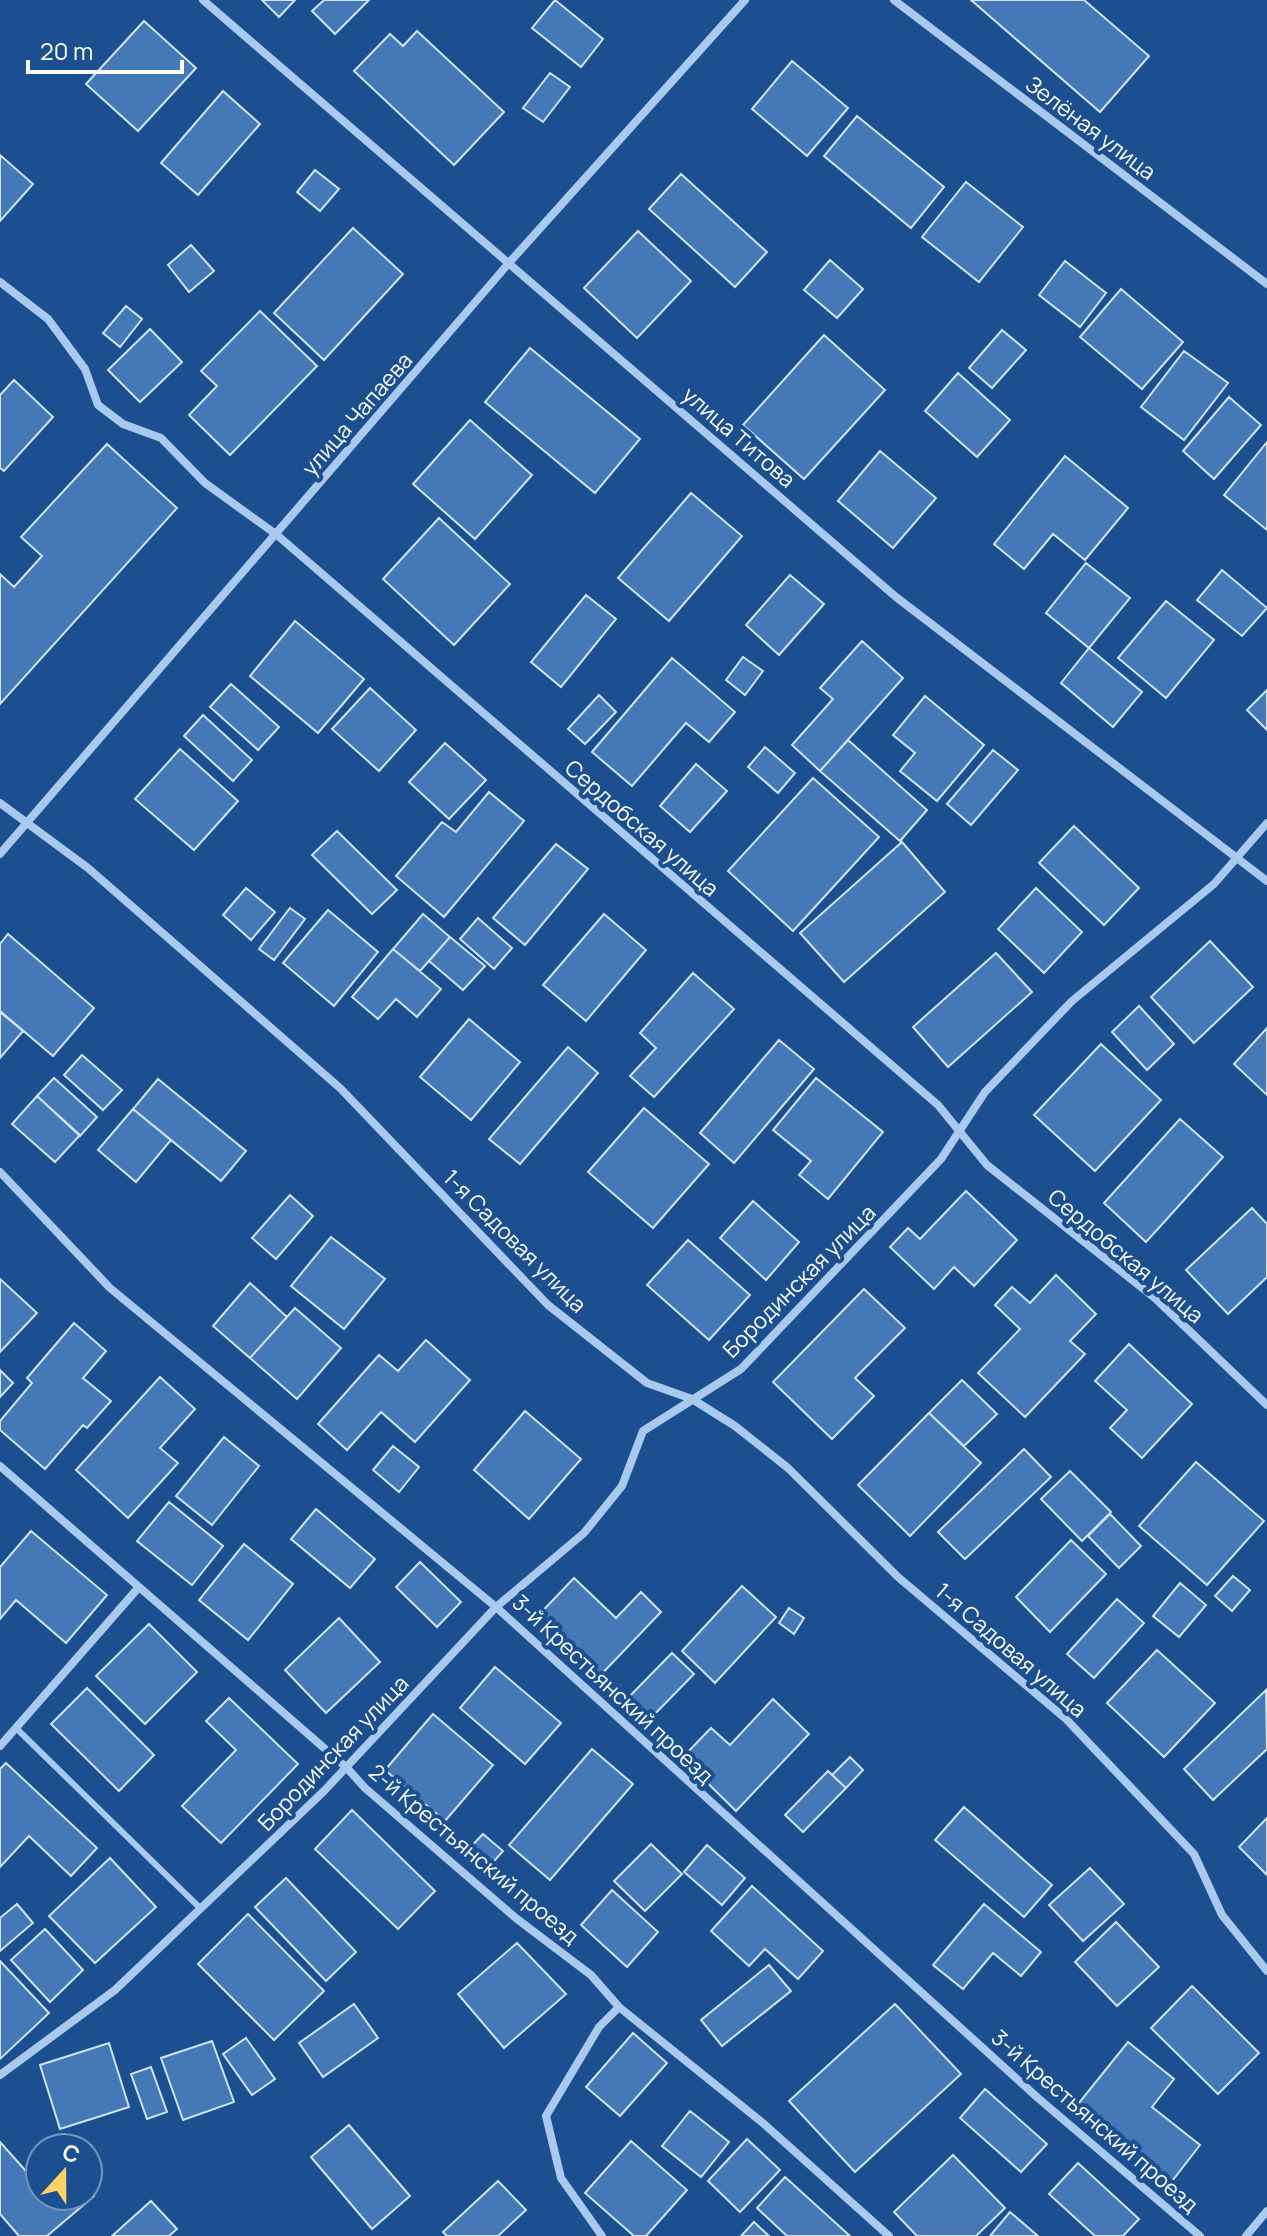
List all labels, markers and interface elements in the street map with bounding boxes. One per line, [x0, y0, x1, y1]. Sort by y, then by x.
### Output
scale bar [28, 24, 182, 74]
text: 20 m [40, 34, 93, 67]
street label: Зелёная улица [1020, 69, 1162, 187]
street label: улица Чапаева [295, 346, 419, 482]
street label: улица Титова [676, 380, 802, 494]
street label: Сердобская улица [559, 753, 725, 903]
street label: 1-я Садовая улица [437, 1163, 593, 1319]
street label: Сердобская улица [1042, 1182, 1210, 1330]
street label: Бородинская улица [716, 1198, 882, 1364]
street label: 1-я Садовая улица [929, 1576, 1093, 1724]
street label: 3-й Крестьянский проезд [506, 1588, 720, 1790]
street label: Бородинская улица [251, 1669, 415, 1837]
street label: 2-й Крестьянский проезд [363, 1757, 585, 1951]
street label: 3-й Крестьянский проезд [985, 2023, 1205, 2219]
north arrow [24, 2132, 104, 2212]
text: С [58, 2136, 84, 2170]

